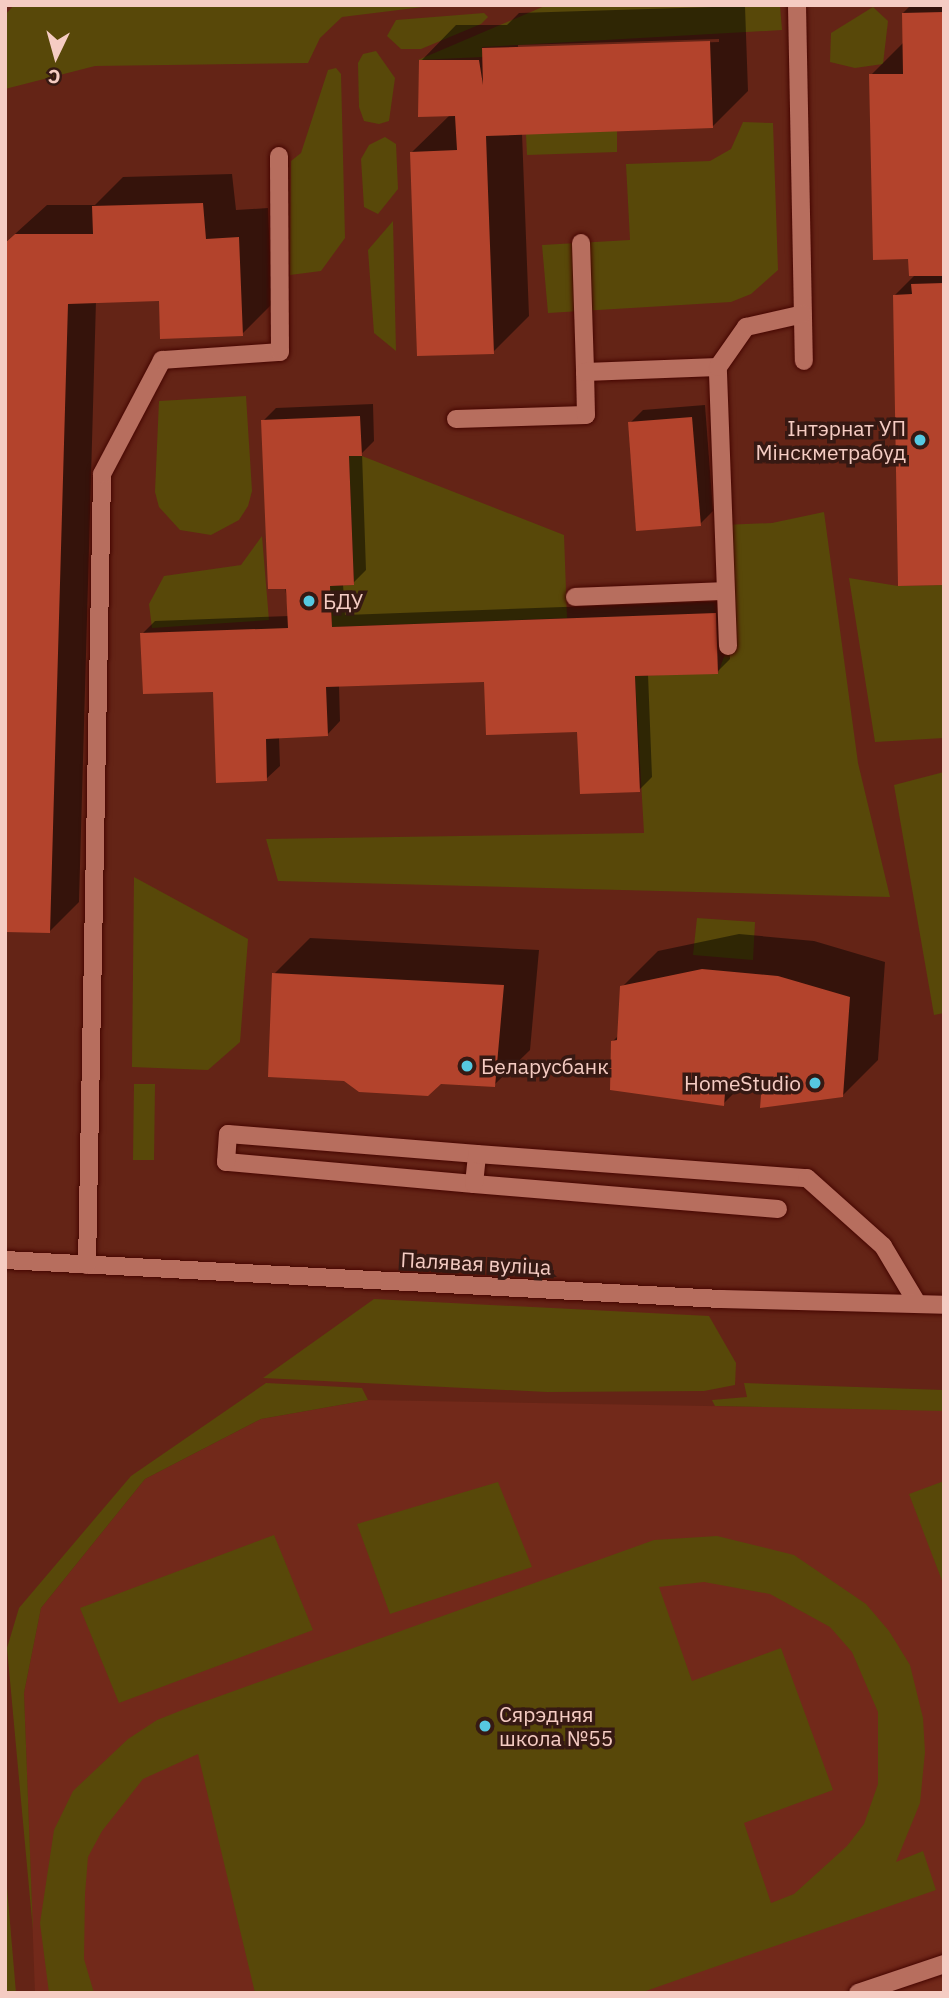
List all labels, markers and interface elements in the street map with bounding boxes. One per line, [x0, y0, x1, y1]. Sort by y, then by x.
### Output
north arrow [21, 21, 91, 91]
text: С [47, 64, 61, 89]
place label: Інтэрнат УП Мінскметрабуд [756, 415, 906, 465]
marker: Інтэрнат УП Мінскметрабуд [912, 432, 928, 448]
place label: БДУ [323, 588, 363, 614]
marker: БДУ [301, 593, 317, 609]
place label: Беларусбанк [481, 1053, 609, 1079]
marker: Беларусбанк [459, 1058, 475, 1074]
place label: HomeStudio [684, 1070, 801, 1096]
marker: HomeStudio [807, 1075, 823, 1091]
street label: Палявая вуліца [400, 1246, 552, 1280]
place label: Сярэдняя школа №55 [499, 1701, 613, 1751]
marker: Сярэдняя школа №55 [477, 1718, 493, 1734]

